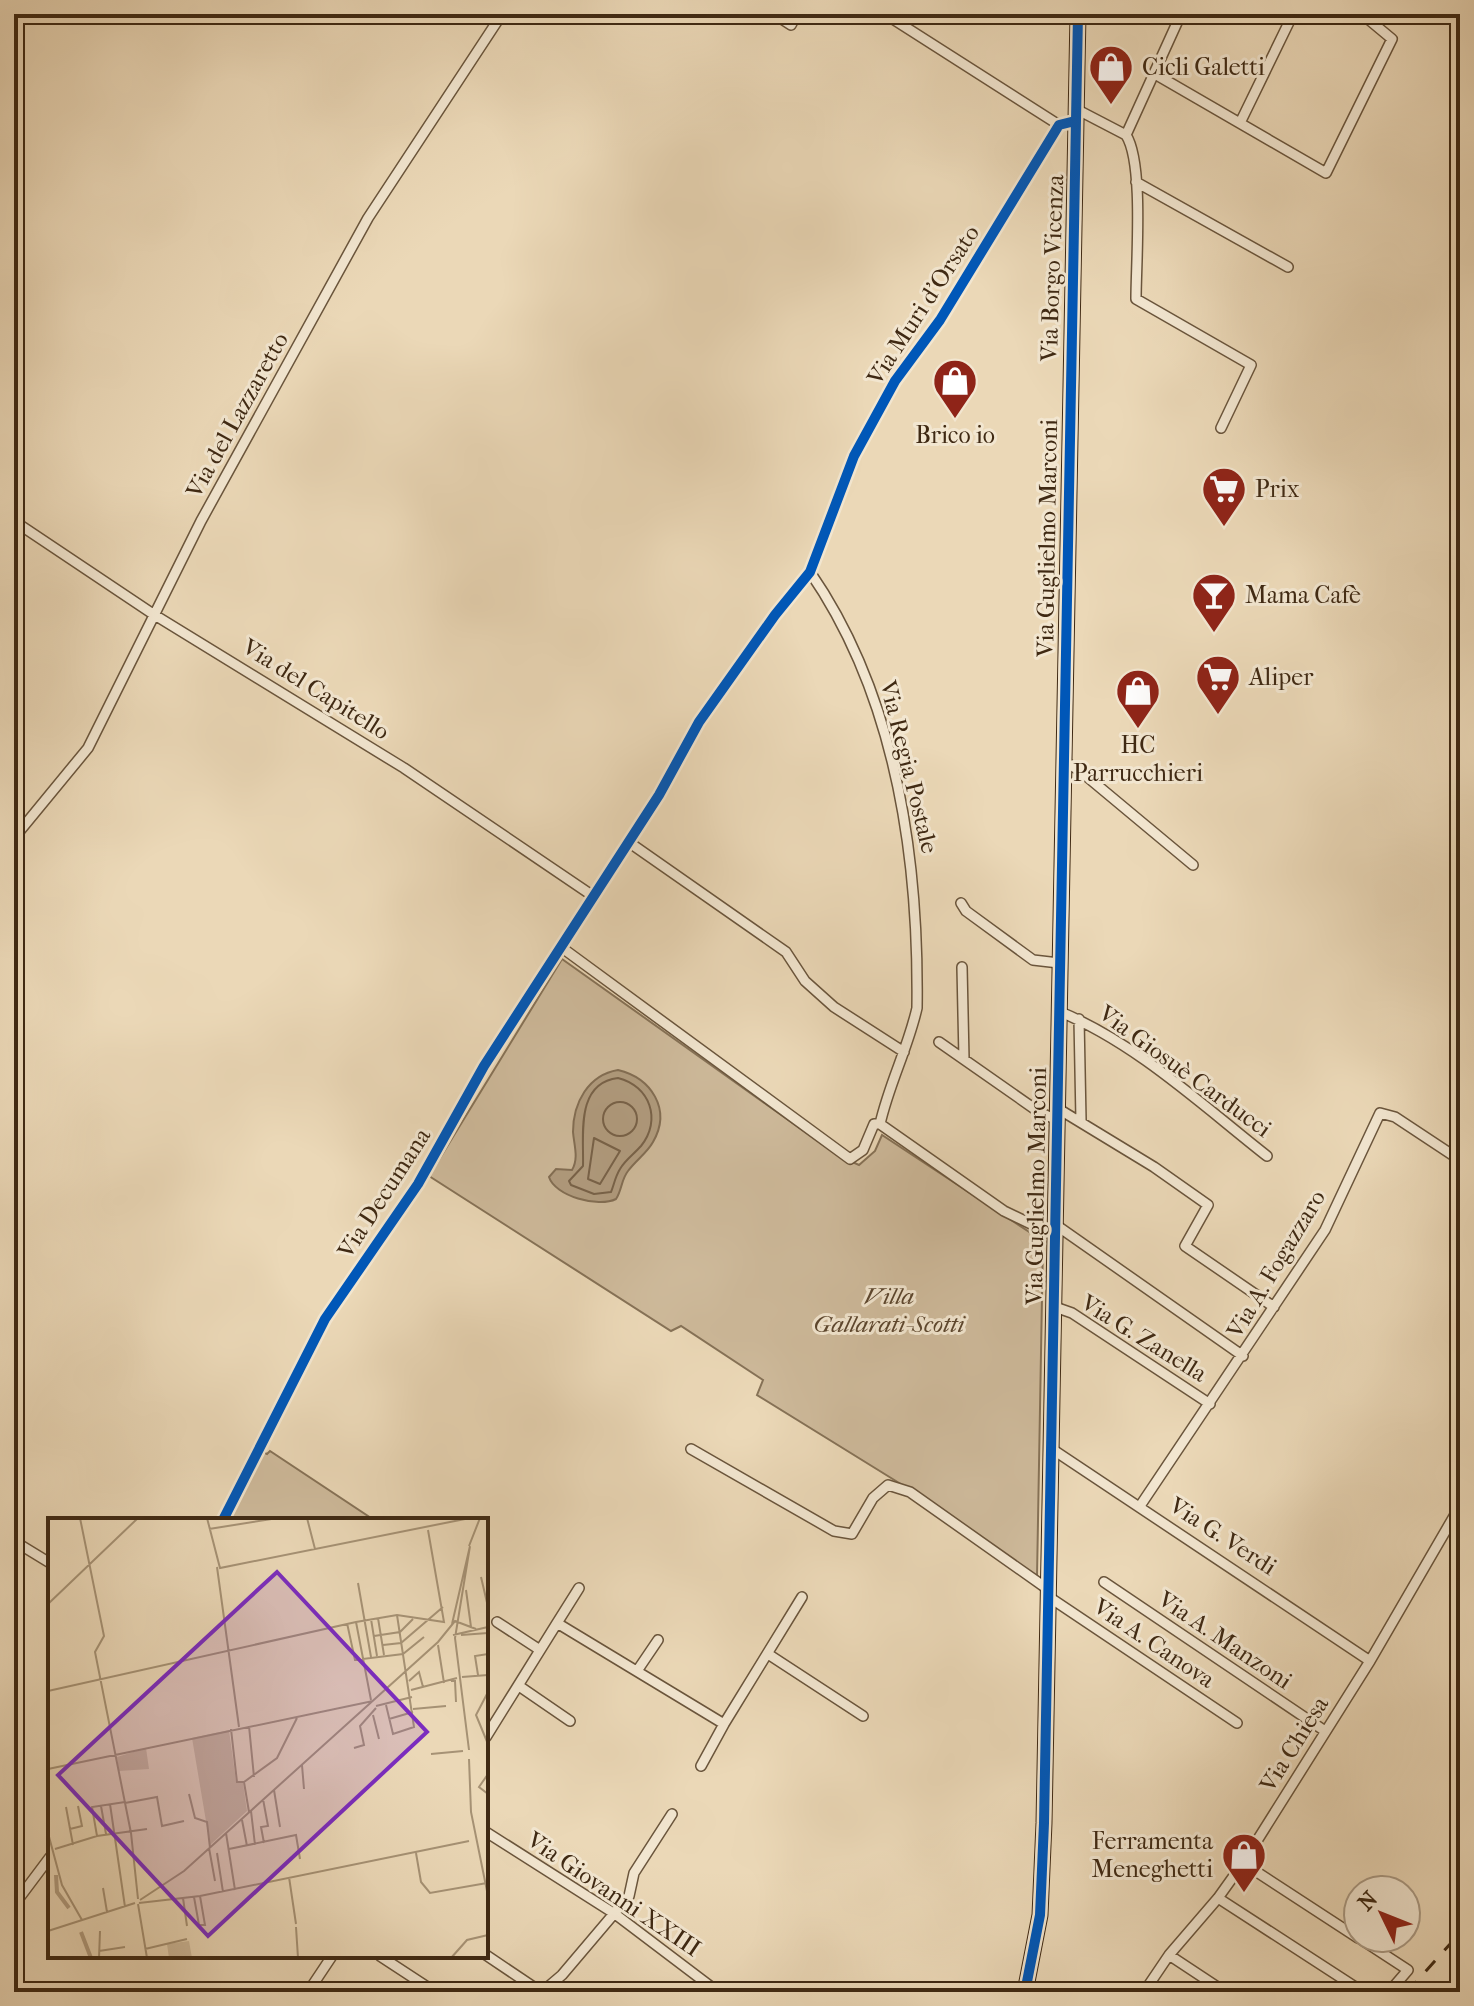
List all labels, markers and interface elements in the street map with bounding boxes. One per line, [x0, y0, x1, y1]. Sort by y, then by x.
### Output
shop icon: Cicli Galetti [1087, 43, 1135, 106]
place label: Cicli Galetti [1142, 53, 1265, 81]
street label: Via Borgo Vicenza [1035, 173, 1069, 363]
street label: Via Muri d'Orsato [860, 220, 985, 391]
street label: Via del Lazzaretto [179, 327, 294, 503]
shop icon: Brico io [931, 357, 979, 420]
street label: Via Guglielmo Marconi [1031, 419, 1063, 658]
place label: Brico io [915, 421, 995, 449]
supermarket icon: Prix [1200, 465, 1248, 528]
place label: Prix [1255, 475, 1300, 503]
bar icon: Mama Cafè [1190, 571, 1238, 634]
place label: Mama Cafè [1245, 581, 1361, 609]
street label: Via del Capitello [236, 632, 395, 745]
supermarket icon: Aliper [1194, 653, 1242, 716]
place label: Aliper [1248, 663, 1314, 691]
shop icon: HC Parrucchieri [1114, 667, 1162, 730]
street label: Via Regia Postale [874, 677, 944, 856]
place label: HC Parrucchieri [1073, 731, 1203, 787]
street label: Via Giosuè Carducci [1093, 998, 1277, 1143]
street label: Via Guglielmo Marconi [1020, 1067, 1052, 1306]
street label: Via Decumana [331, 1122, 437, 1264]
street label: Via A. Fogazzaro [1220, 1185, 1331, 1344]
park label: Villa Gallarati-Scotti [814, 1282, 967, 1338]
street label: Via G. Zanella [1075, 1288, 1213, 1388]
street label: Via G. Verdi [1163, 1491, 1282, 1581]
inset map [48, 1518, 488, 1958]
street label: Via A. Manzoni [1152, 1584, 1297, 1695]
street label: Via A. Canova [1087, 1592, 1221, 1694]
street label: Via Chiesa [1253, 1690, 1335, 1798]
street label: Via Giovanni XXIII [521, 1825, 706, 1962]
place label: Ferramenta Meneghetti [1091, 1827, 1214, 1883]
shop icon: Ferramenta Meneghetti [1220, 1831, 1268, 1894]
north arrow [1342, 1874, 1422, 1954]
text: N [1353, 1886, 1384, 1916]

